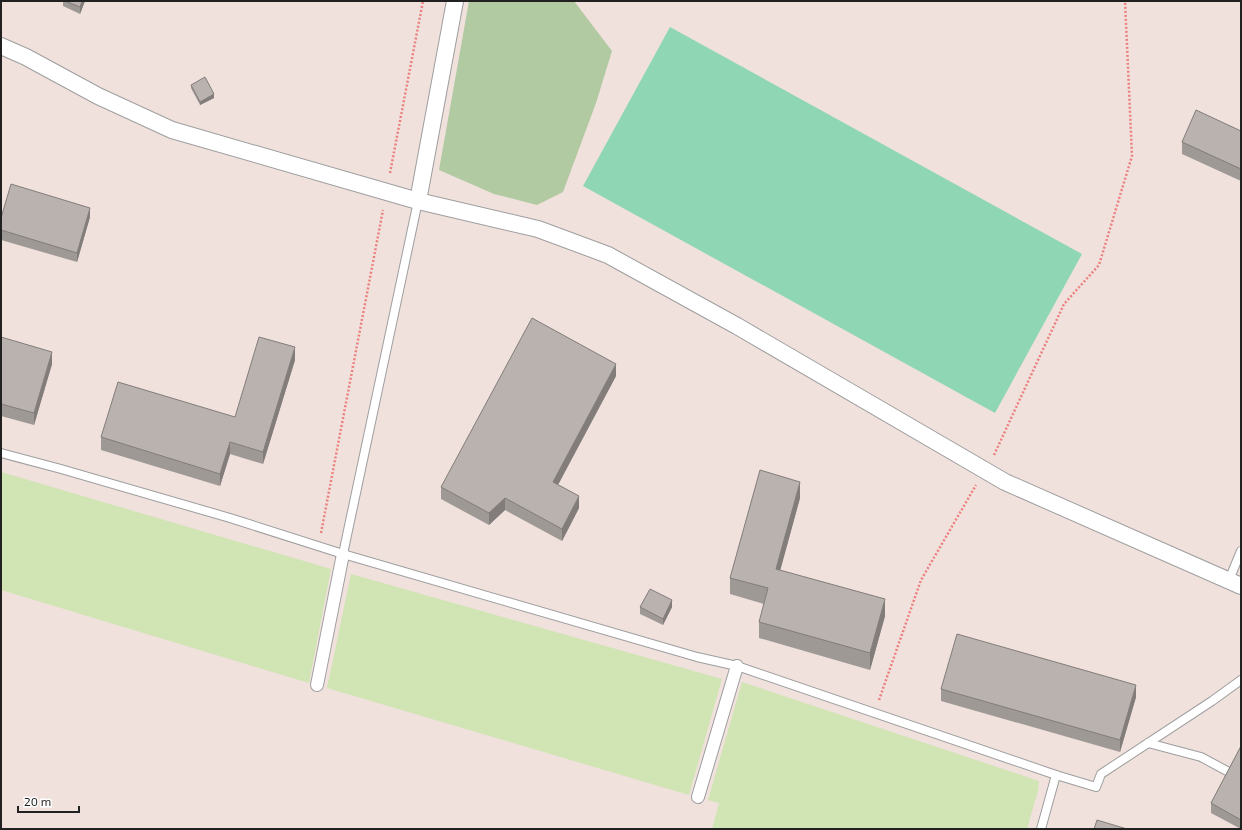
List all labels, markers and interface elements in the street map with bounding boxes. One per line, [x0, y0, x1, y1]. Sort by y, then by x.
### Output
scale bar [18, 788, 79, 814]
text: 20 m [24, 794, 51, 808]

